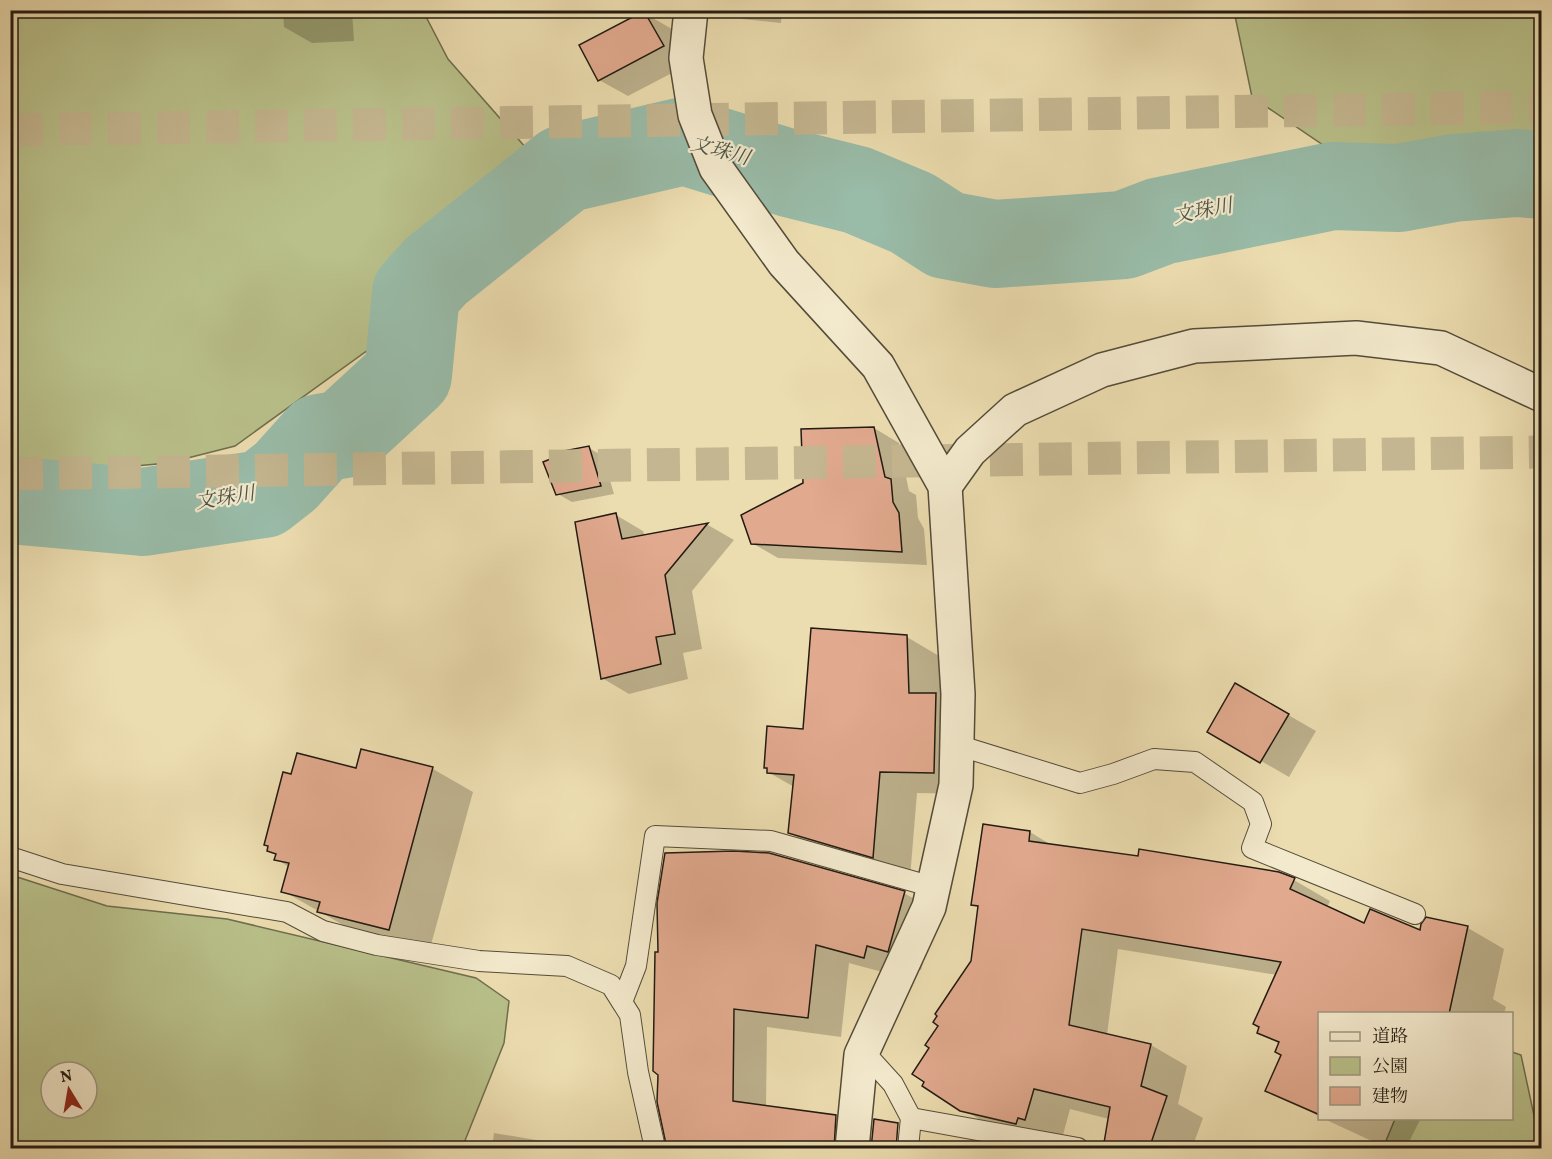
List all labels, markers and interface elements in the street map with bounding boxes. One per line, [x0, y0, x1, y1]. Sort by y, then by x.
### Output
water label: 文珠川 [687, 131, 755, 174]
water label: 文珠川 [1171, 192, 1237, 231]
water label: 文珠川 [193, 480, 259, 518]
legend [1318, 1012, 1513, 1120]
text: 道路 [1372, 1025, 1408, 1050]
text: 公園 [1372, 1055, 1408, 1080]
north arrow [39, 1060, 99, 1120]
text: N [59, 1065, 75, 1089]
text: 建物 [1372, 1085, 1408, 1110]

